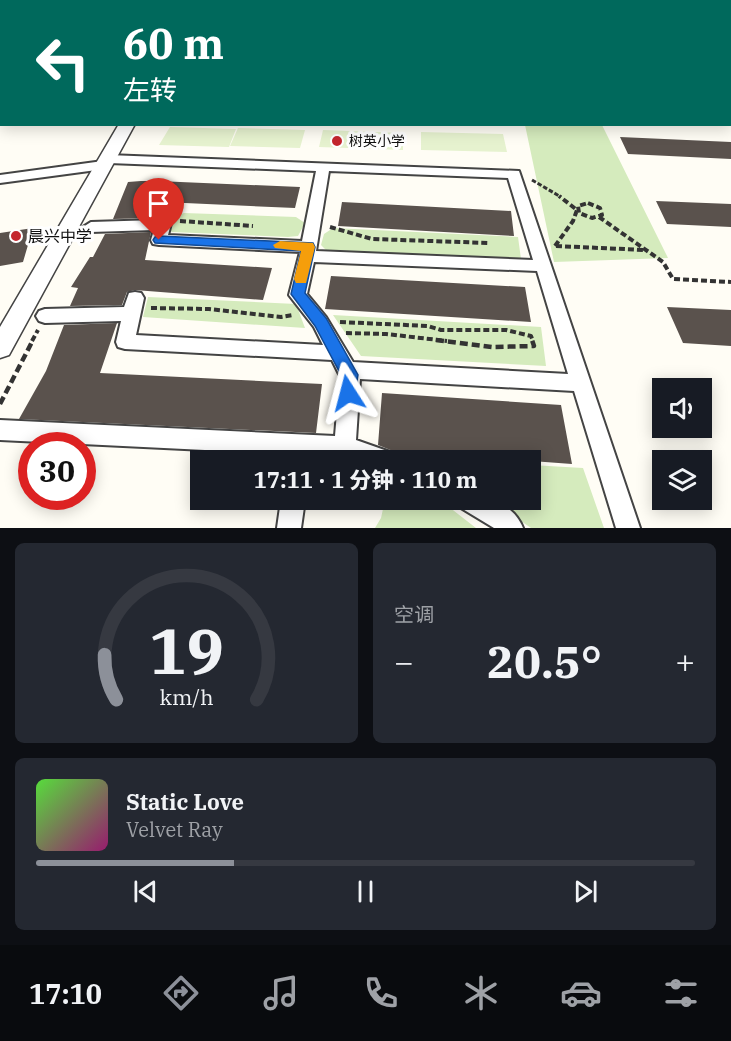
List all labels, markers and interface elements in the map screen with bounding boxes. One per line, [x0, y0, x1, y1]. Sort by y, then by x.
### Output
text: 60 m [123, 16, 224, 71]
icon: left [24, 24, 102, 102]
text: 左转 [123, 72, 177, 107]
place label: 树英小学 [349, 132, 405, 150]
marker: 树英小学 [330, 134, 344, 148]
pin [133, 178, 184, 240]
icon: arrive [142, 187, 175, 220]
place label: 晨兴中学 [28, 226, 92, 246]
marker: 晨兴中学 [9, 229, 23, 243]
position arrow [316, 361, 380, 425]
map controls [652, 378, 712, 510]
button: sound [652, 378, 712, 438]
speed limit sign: 30 [18, 432, 96, 510]
button: layers [652, 450, 712, 510]
text: 17:11 · 1 分钟 · 110 m [254, 465, 477, 494]
text: 空调 [394, 601, 434, 628]
text: 19 [149, 610, 224, 691]
text: 20.5° [487, 632, 602, 690]
text: − [394, 640, 414, 683]
text: + [675, 640, 695, 683]
text: km/h [159, 683, 214, 711]
text: Static Love [126, 787, 244, 816]
text: Velvet Ray [126, 816, 223, 843]
icon: previous [129, 875, 162, 908]
icon: pause [349, 875, 382, 908]
icon: next [569, 875, 602, 908]
icon: directions [160, 972, 202, 1014]
icon: music [260, 972, 302, 1014]
icon: phone [360, 972, 402, 1014]
icon: climate [460, 972, 502, 1014]
icon: car [560, 972, 602, 1014]
icon: filters [660, 972, 702, 1014]
text: 17:10 [29, 976, 102, 1011]

